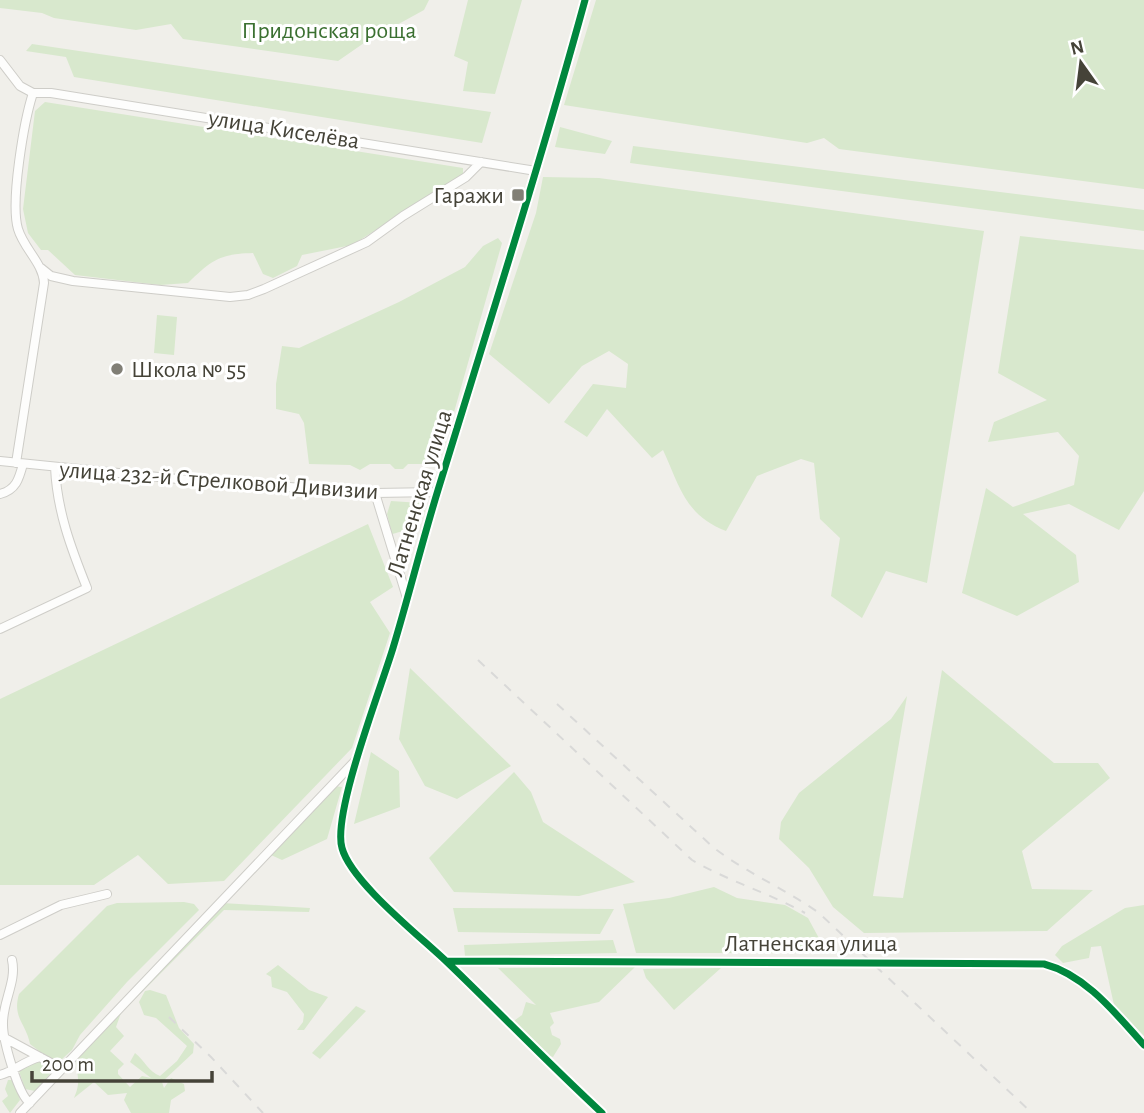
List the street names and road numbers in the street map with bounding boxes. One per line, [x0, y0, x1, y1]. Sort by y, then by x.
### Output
street label: улица Киселёва [206, 106, 361, 154]
street label: Латненская улица [383, 407, 457, 579]
street label: улица 232-й Стрелковой Дивизии [58, 458, 379, 504]
street label: Латненская улица [725, 932, 897, 956]

